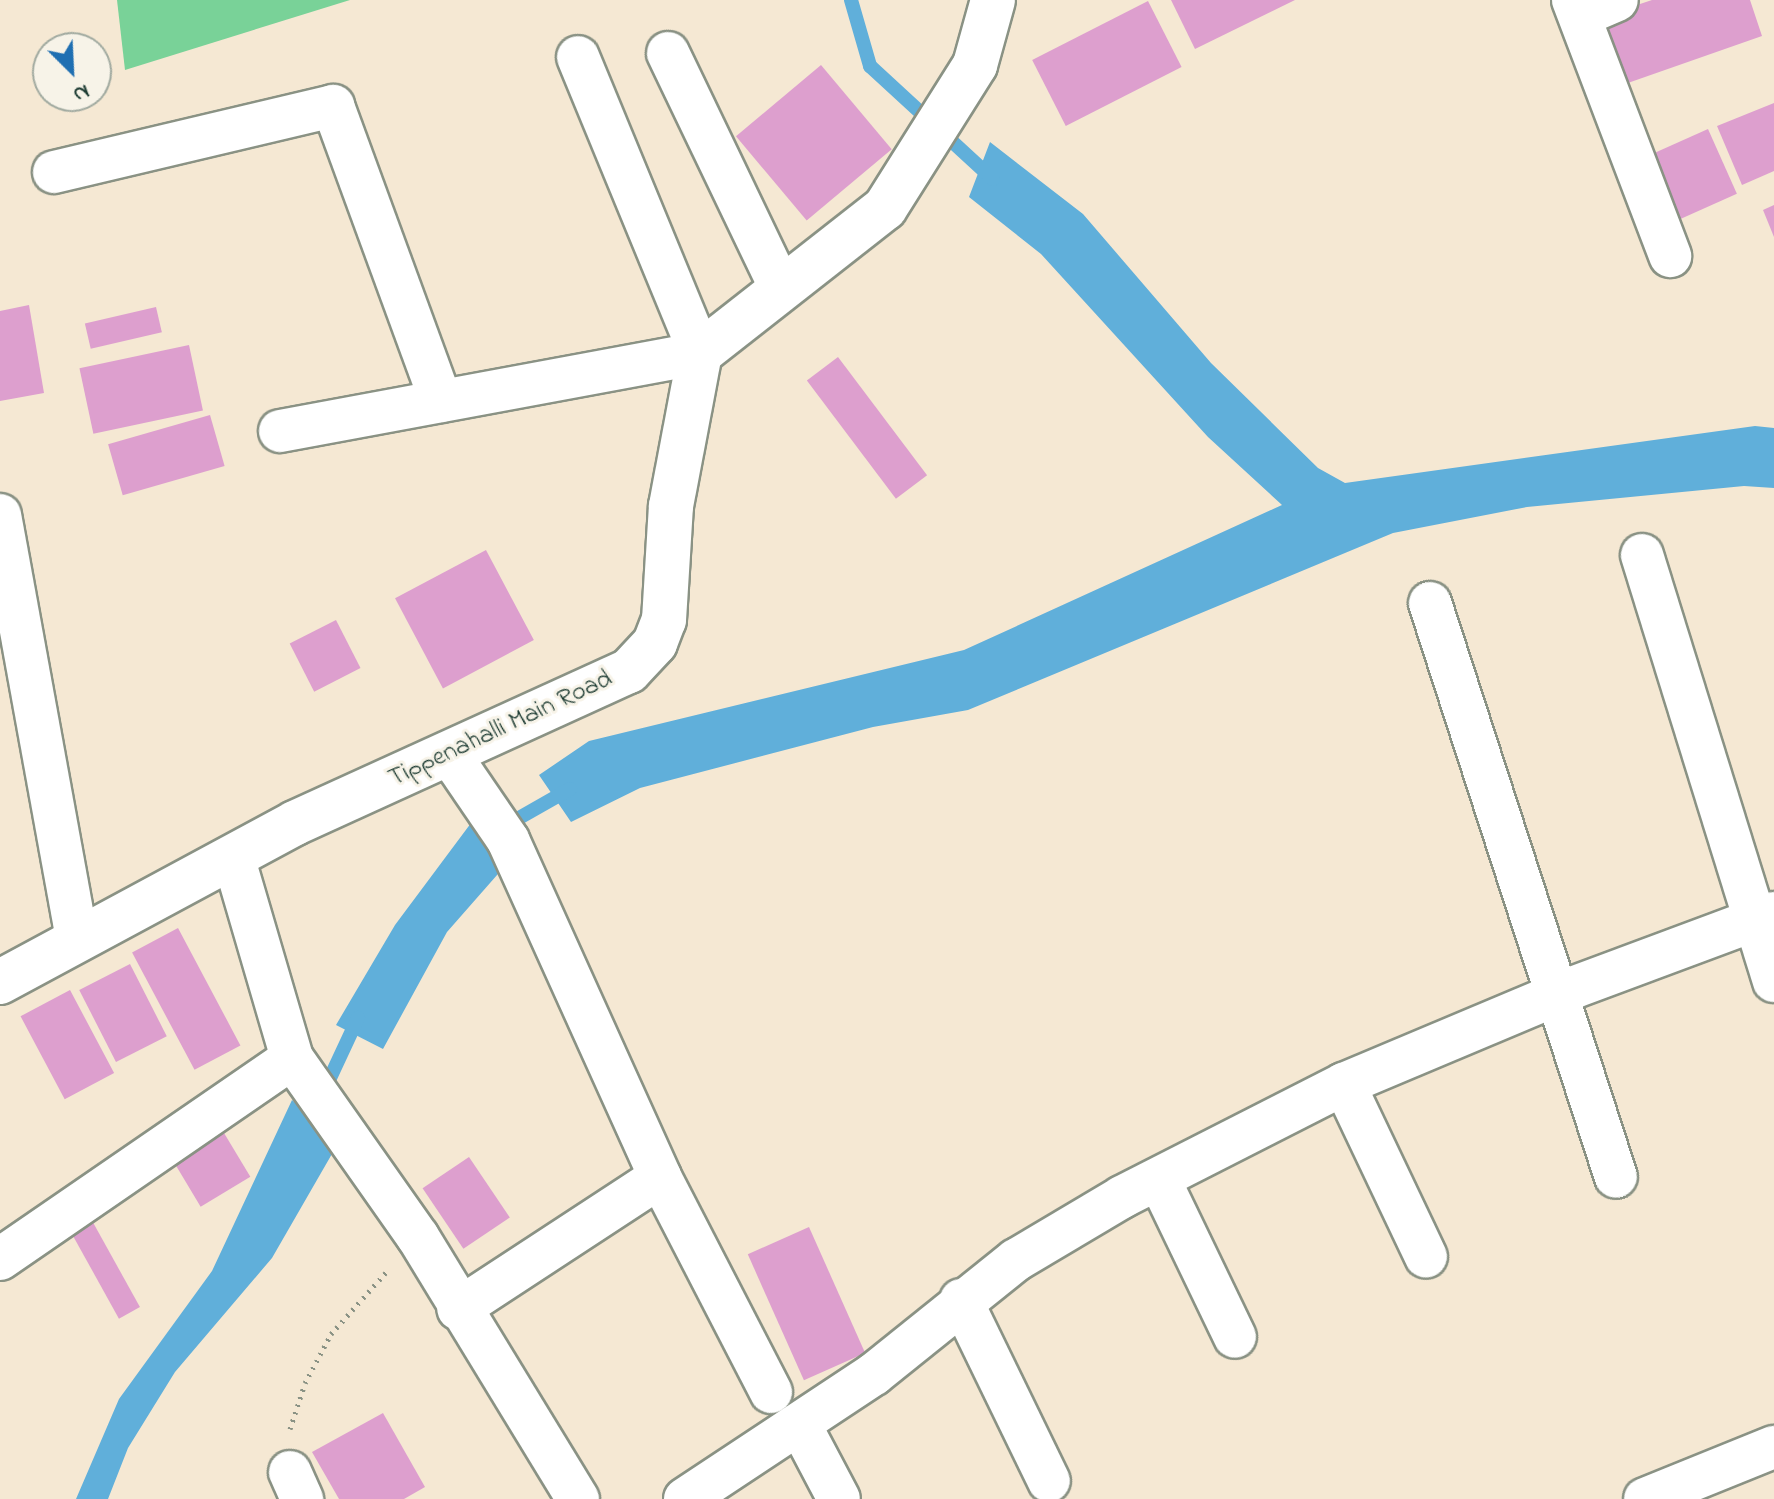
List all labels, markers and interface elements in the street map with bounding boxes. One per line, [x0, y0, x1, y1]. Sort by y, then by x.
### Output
north arrow [32, 32, 112, 112]
text: N [68, 74, 94, 110]
street label: Tippenahalli Main Road [384, 665, 618, 795]

